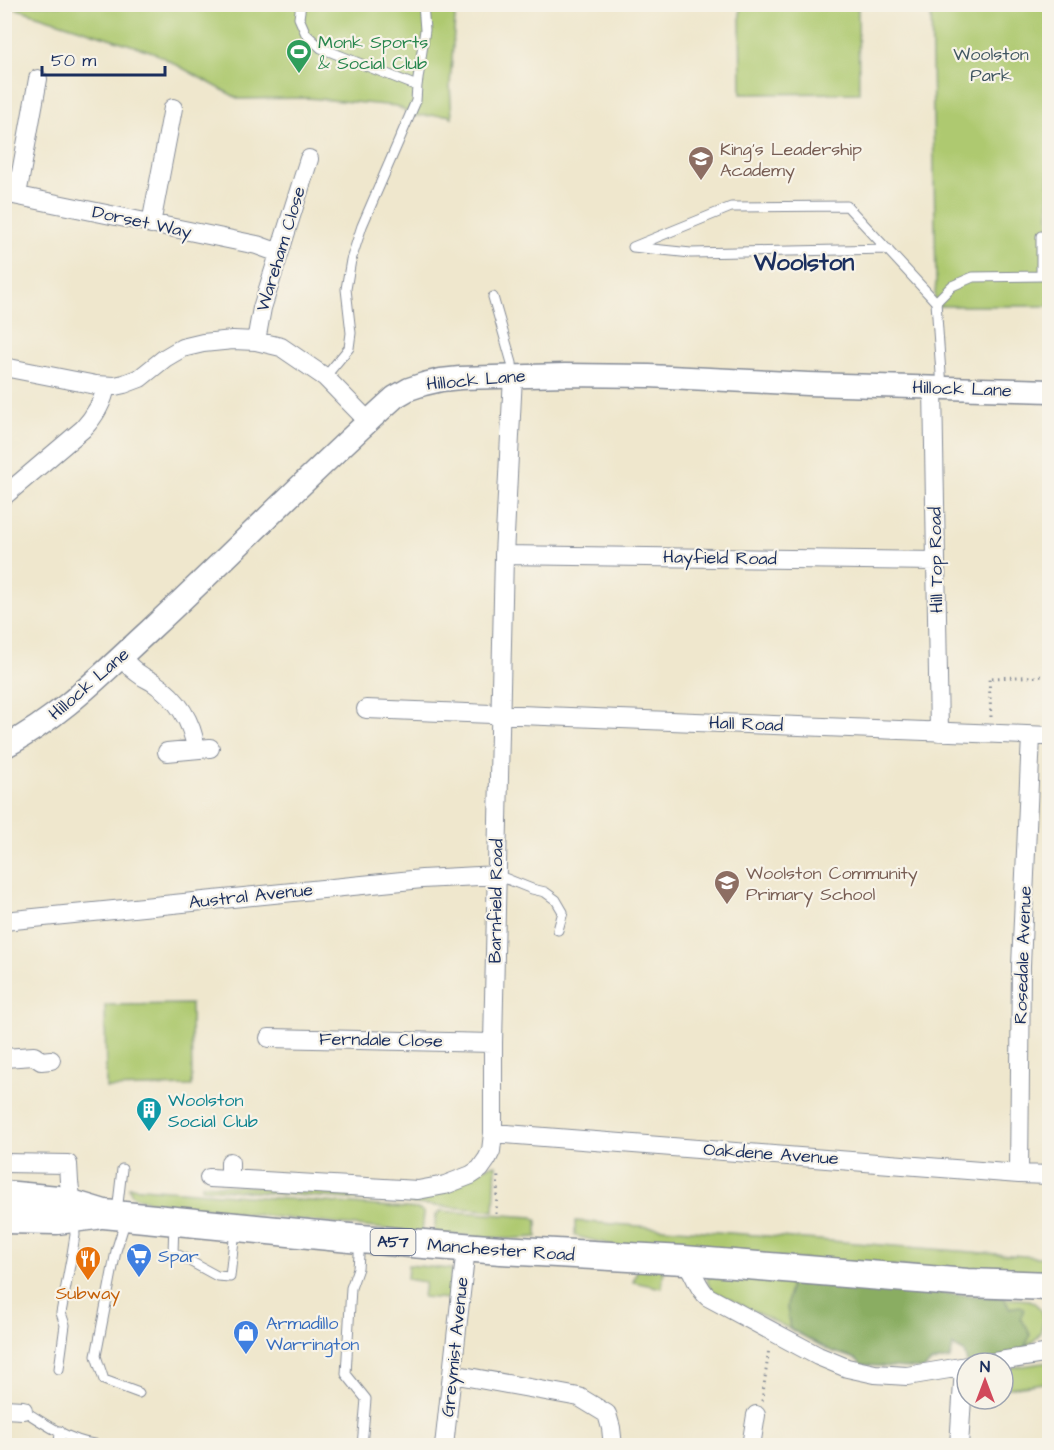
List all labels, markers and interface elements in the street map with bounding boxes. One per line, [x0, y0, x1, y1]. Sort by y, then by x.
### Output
place label: Monk Sports & Social Club [318, 30, 428, 76]
sports icon: Monk Sports & Social Club [284, 37, 314, 75]
scale bar [42, 39, 165, 77]
park label: Woolston Park [953, 42, 1029, 88]
text: 50 m [51, 48, 96, 73]
place label: King's Leadership Academy [720, 137, 862, 184]
school or university icon: King's Leadership Academy [686, 144, 716, 182]
street label: Wareham Close [250, 183, 312, 315]
street label: Dorset Way [90, 199, 194, 246]
district label: Woolston [753, 246, 854, 280]
street label: Hillock Lane [425, 363, 527, 397]
street label: Hillock Lane [912, 375, 1012, 403]
street label: Hill Top Road [923, 507, 949, 613]
street label: Hayfield Road [663, 545, 777, 572]
street label: Hillock Lane [43, 642, 135, 726]
street label: Hall Road [708, 710, 784, 738]
street label: Barnfield Road [482, 838, 510, 964]
place label: Woolston Community Primary School [746, 861, 918, 908]
school or university icon: Woolston Community Primary School [712, 868, 742, 906]
street label: Austral Avenue [188, 877, 315, 915]
street label: Rosedale Avenue [1008, 885, 1038, 1025]
street label: Ferndale Close [319, 1026, 443, 1054]
place label: Woolston Social Club [168, 1088, 258, 1134]
building icon: Woolston Social Club [134, 1095, 164, 1133]
street label: Oakdene Avenue [702, 1137, 840, 1171]
road number: A57 [370, 1229, 416, 1255]
street label: Manchester Road [426, 1232, 576, 1268]
supermarket icon: Spar [124, 1241, 154, 1279]
restaurant icon: Subway [73, 1244, 103, 1282]
place label: Spar [158, 1244, 199, 1269]
street label: Greymist Avenue [435, 1275, 476, 1418]
place label: Subway [56, 1281, 120, 1307]
place label: Armadillo Warrington [266, 1311, 359, 1358]
shop icon: Armadillo Warrington [231, 1318, 261, 1356]
north arrow [955, 1351, 1015, 1411]
text: N [980, 1356, 990, 1378]

